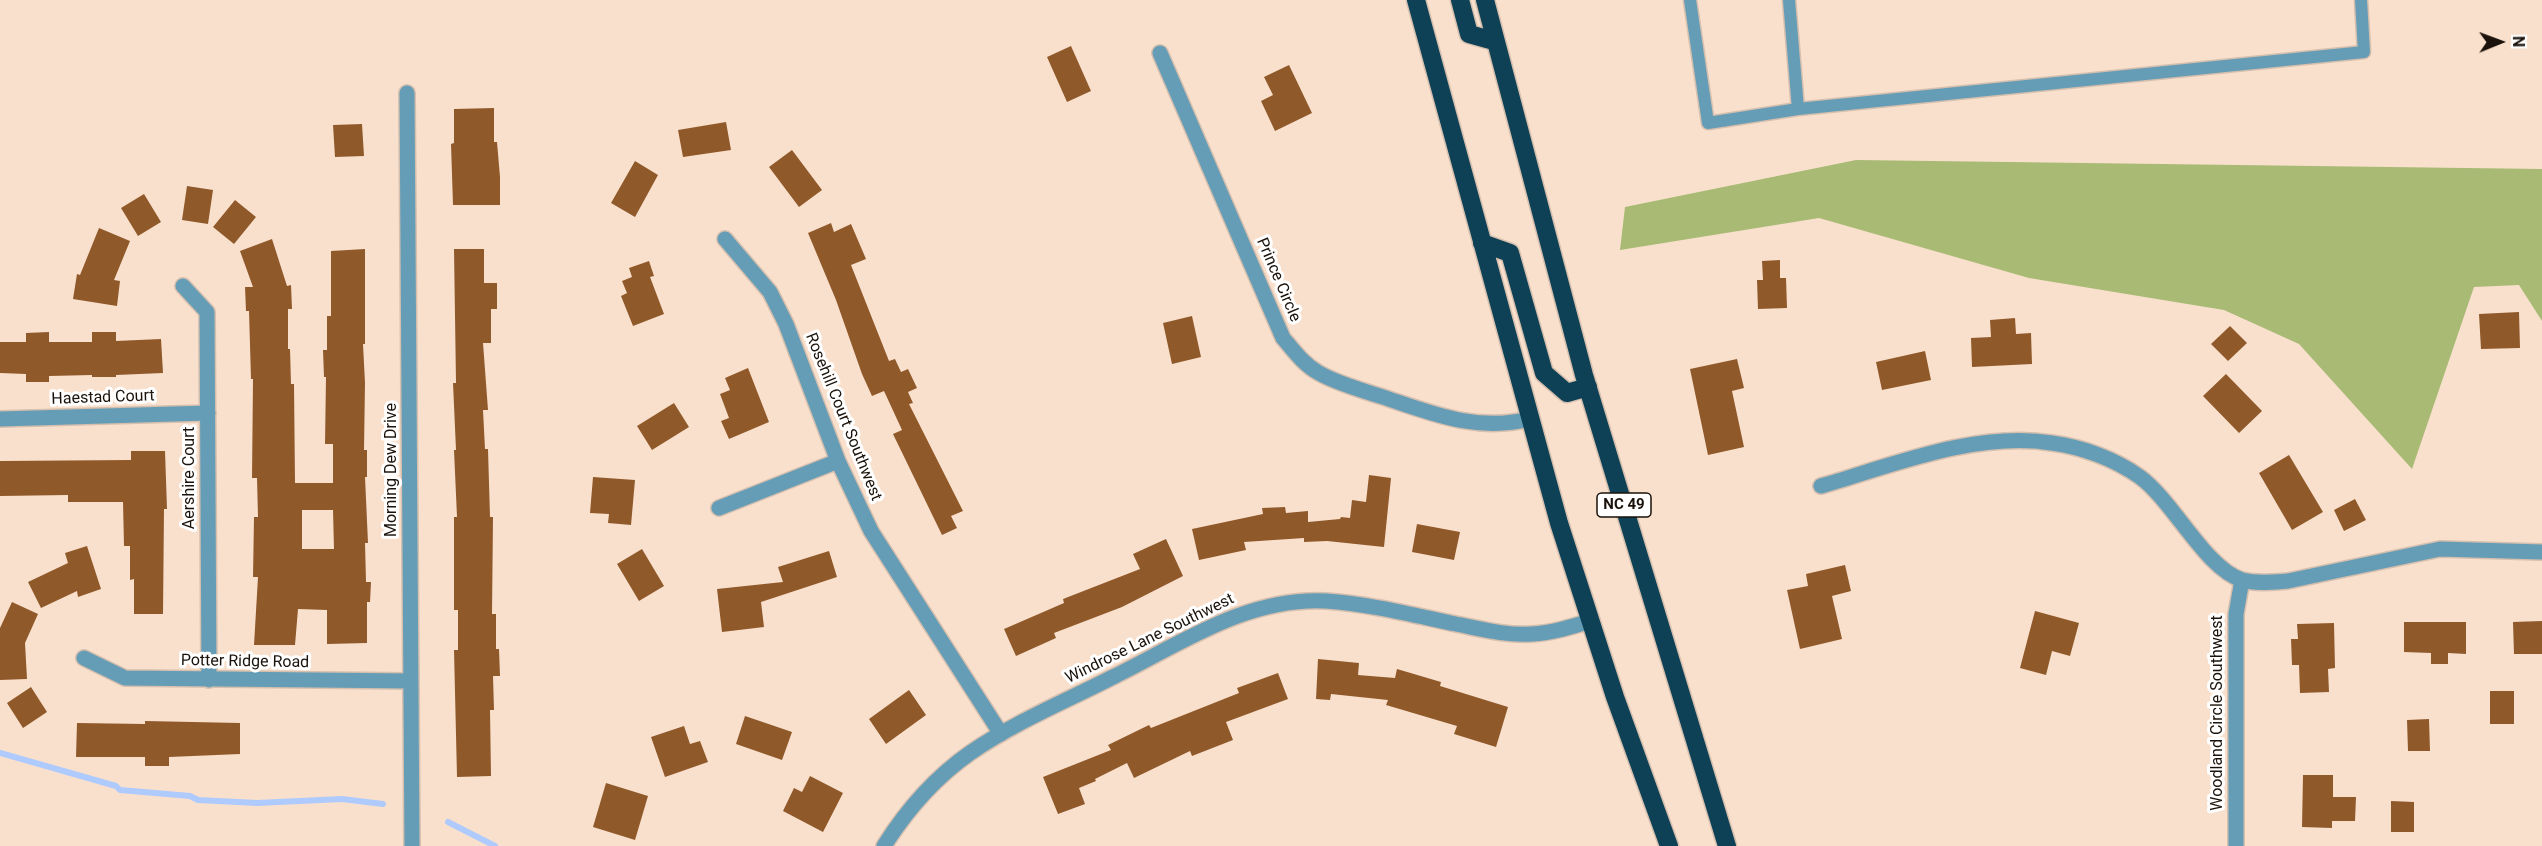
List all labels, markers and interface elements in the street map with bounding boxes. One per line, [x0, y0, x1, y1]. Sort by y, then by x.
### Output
north arrow [2470, 12, 2530, 72]
text: N [2509, 36, 2528, 47]
street label: Prince Circle [1252, 235, 1304, 325]
street label: Rosehill Court Southwest [801, 330, 885, 504]
street label: Haestad Court [51, 387, 155, 409]
street label: Morning Dew Drive [382, 403, 402, 537]
street label: Aershire Court [180, 427, 200, 529]
road number: NC 49 [1597, 493, 1651, 517]
street label: Windrose Lane Southwest [1063, 590, 1237, 688]
street label: Woodland Circle Southwest [2208, 615, 2228, 811]
street label: Potter Ridge Road [181, 651, 309, 673]

